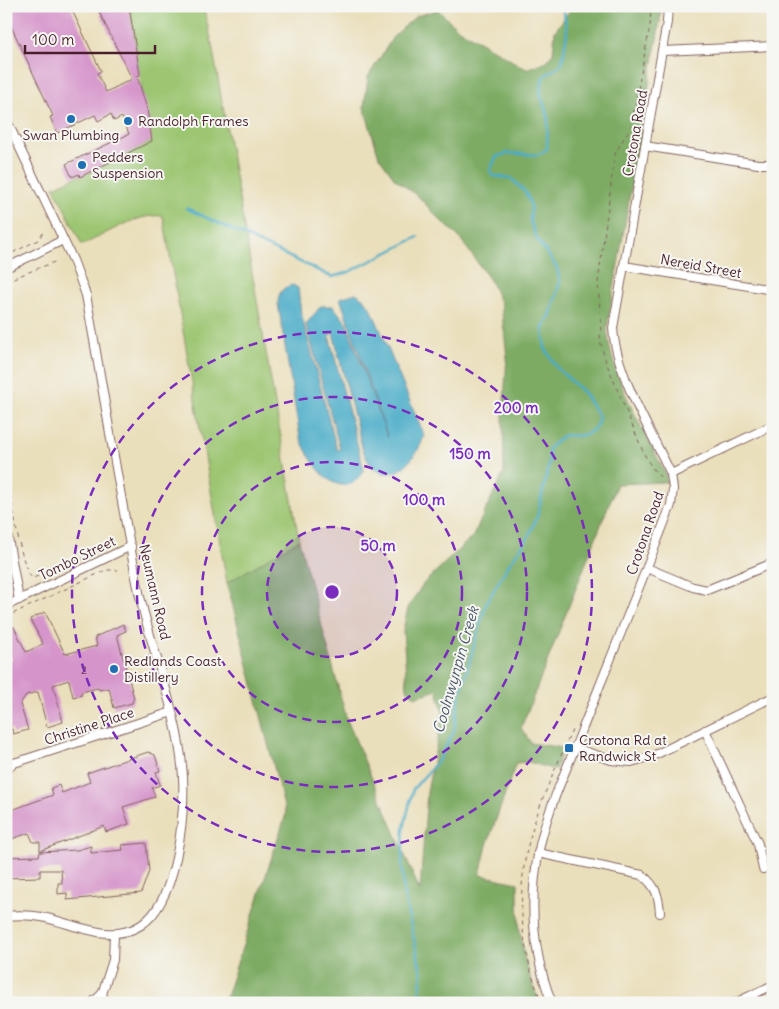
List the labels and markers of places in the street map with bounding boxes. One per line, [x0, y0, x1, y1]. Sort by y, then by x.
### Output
place label: Randolph Frames [138, 112, 249, 130]
marker: Swan Plumbing [65, 113, 77, 125]
marker: Randolph Frames [122, 115, 134, 127]
place label: Swan Plumbing [23, 126, 119, 144]
place label: Pedders Suspension [92, 148, 163, 182]
marker: Pedders Suspension [76, 159, 88, 171]
centre of rings [323, 583, 341, 601]
place label: Redlands Coast Distillery [124, 652, 222, 686]
marker: Redlands Coast Distillery [108, 663, 120, 675]
place label: Crotona Rd at Randwick St [579, 731, 667, 765]
marker: Crotona Rd at Randwick St [563, 742, 575, 754]

